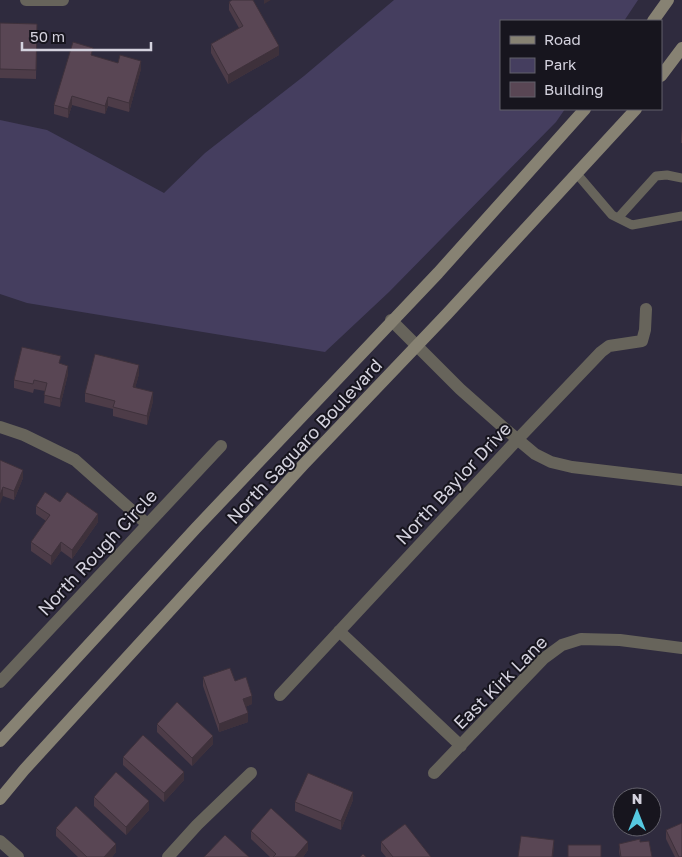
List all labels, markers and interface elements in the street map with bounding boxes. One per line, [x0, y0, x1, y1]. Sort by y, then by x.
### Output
scale bar [22, 20, 151, 52]
legend [500, 20, 662, 110]
text: 50 m [30, 27, 65, 45]
text: Road [544, 30, 581, 48]
text: Park [544, 55, 577, 73]
text: Building [544, 80, 604, 98]
street label: North Saguaro Boulevard [222, 354, 386, 528]
street label: North Baylor Drive [391, 417, 515, 549]
street label: North Rough Circle [33, 484, 161, 620]
street label: East Kirk Lane [449, 631, 551, 733]
north arrow [612, 787, 662, 837]
text: N [632, 790, 642, 807]

